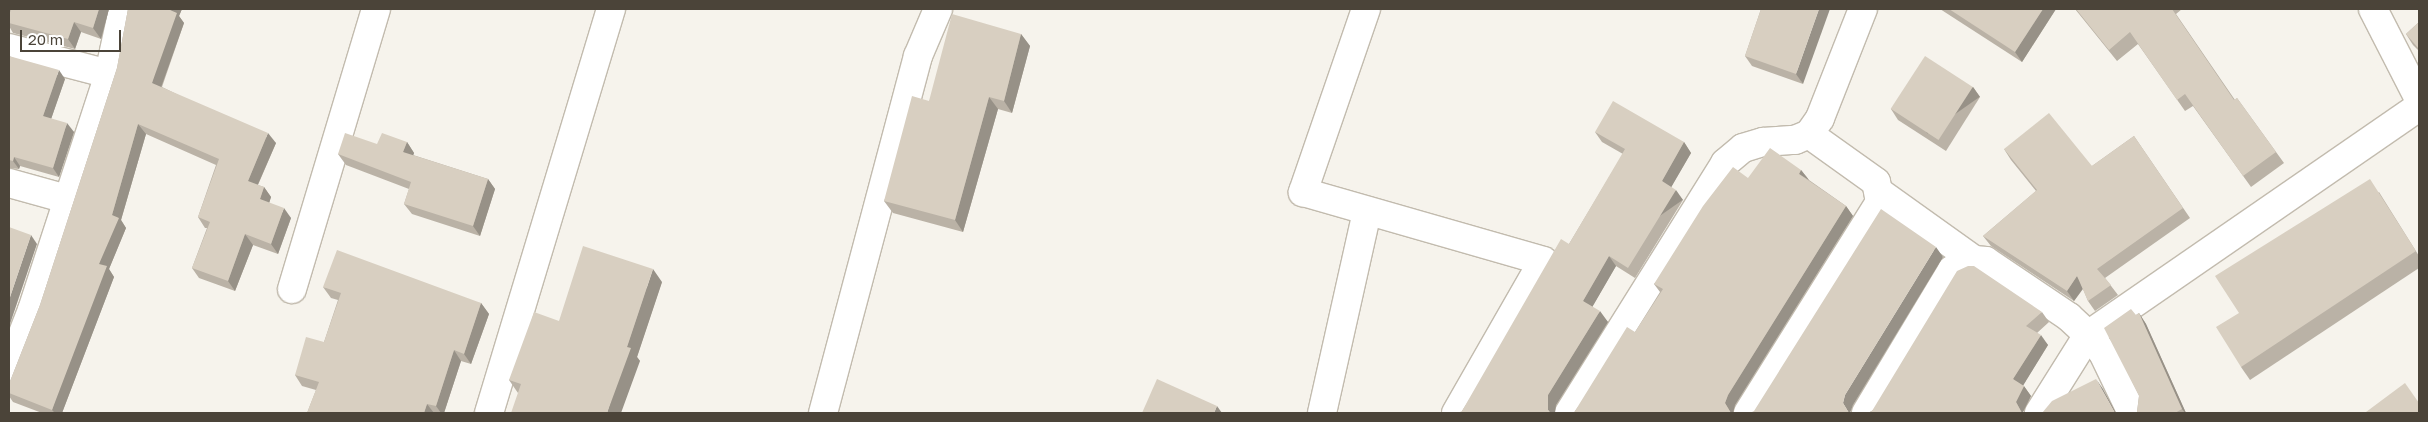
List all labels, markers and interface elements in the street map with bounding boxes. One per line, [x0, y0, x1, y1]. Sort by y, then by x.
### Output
scale bar [22, 20, 124, 52]
text: 20 m [28, 30, 63, 48]

